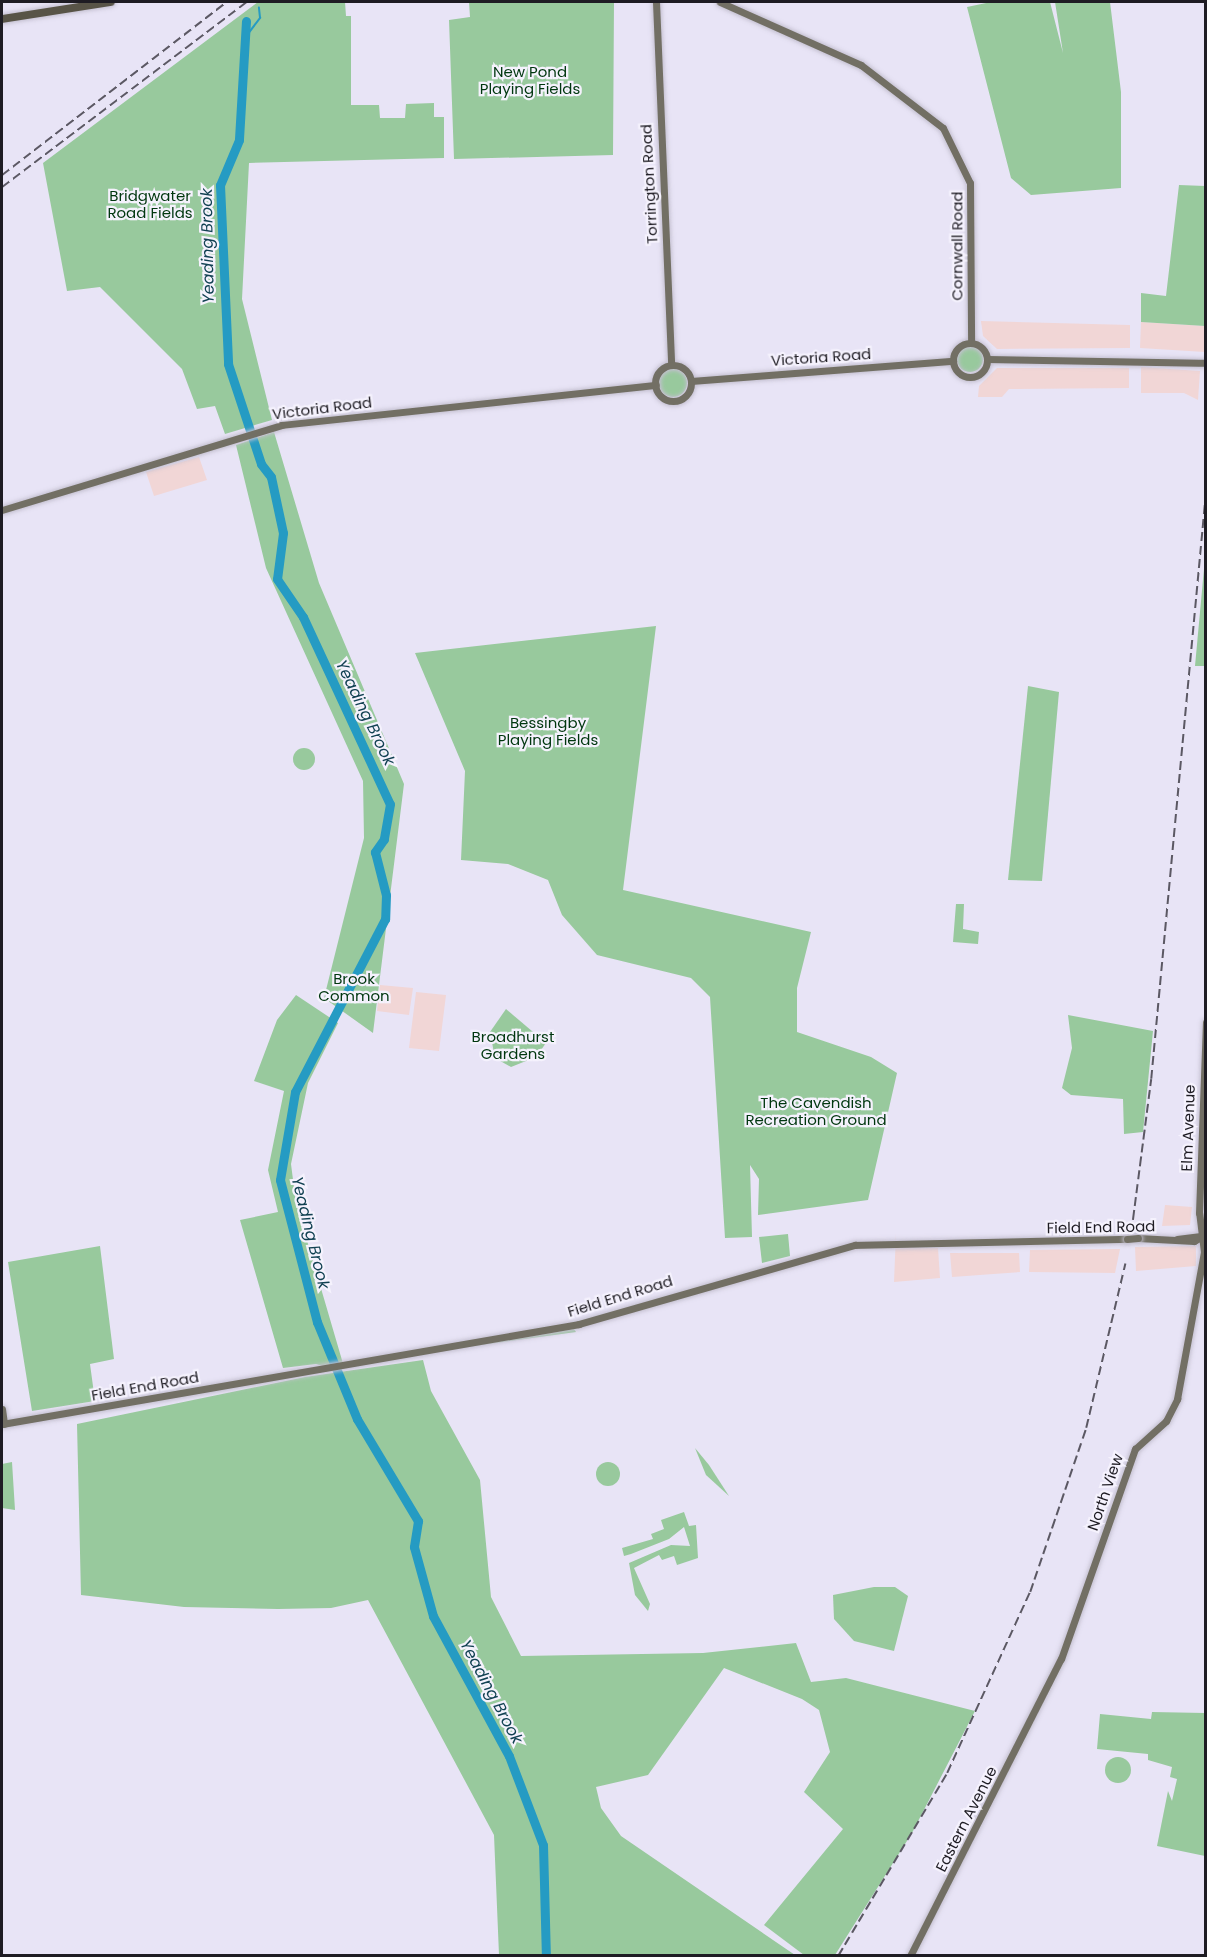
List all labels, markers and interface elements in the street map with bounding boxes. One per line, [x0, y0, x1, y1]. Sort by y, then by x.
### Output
park label: New Pond Playing Fields [480, 62, 580, 97]
street label: Torrington Road [637, 124, 661, 244]
park label: Bridgwater Road Fields [107, 186, 193, 221]
water label: Yeading Brook [197, 188, 219, 304]
street label: Cornwall Road [948, 191, 966, 301]
street label: Victoria Road [770, 345, 872, 369]
street label: Victoria Road [271, 393, 373, 423]
water label: Yeading Brook [331, 657, 399, 769]
park label: Bessingby Playing Fields [498, 713, 598, 748]
park label: Brook Common [318, 969, 390, 1004]
park label: Broadhurst Gardens [472, 1027, 554, 1062]
street label: Elm Avenue [1177, 1084, 1199, 1172]
park label: The Cavendish Recreation Ground [745, 1093, 887, 1128]
water label: Yeading Brook [287, 1175, 333, 1291]
street label: Field End Road [1046, 1217, 1156, 1237]
street label: Field End Road [565, 1271, 675, 1321]
street label: Field End Road [90, 1368, 200, 1404]
street label: North View [1083, 1451, 1127, 1533]
water label: Yeading Brook [455, 1637, 527, 1747]
street label: Eastern Avenue [932, 1763, 1000, 1875]

